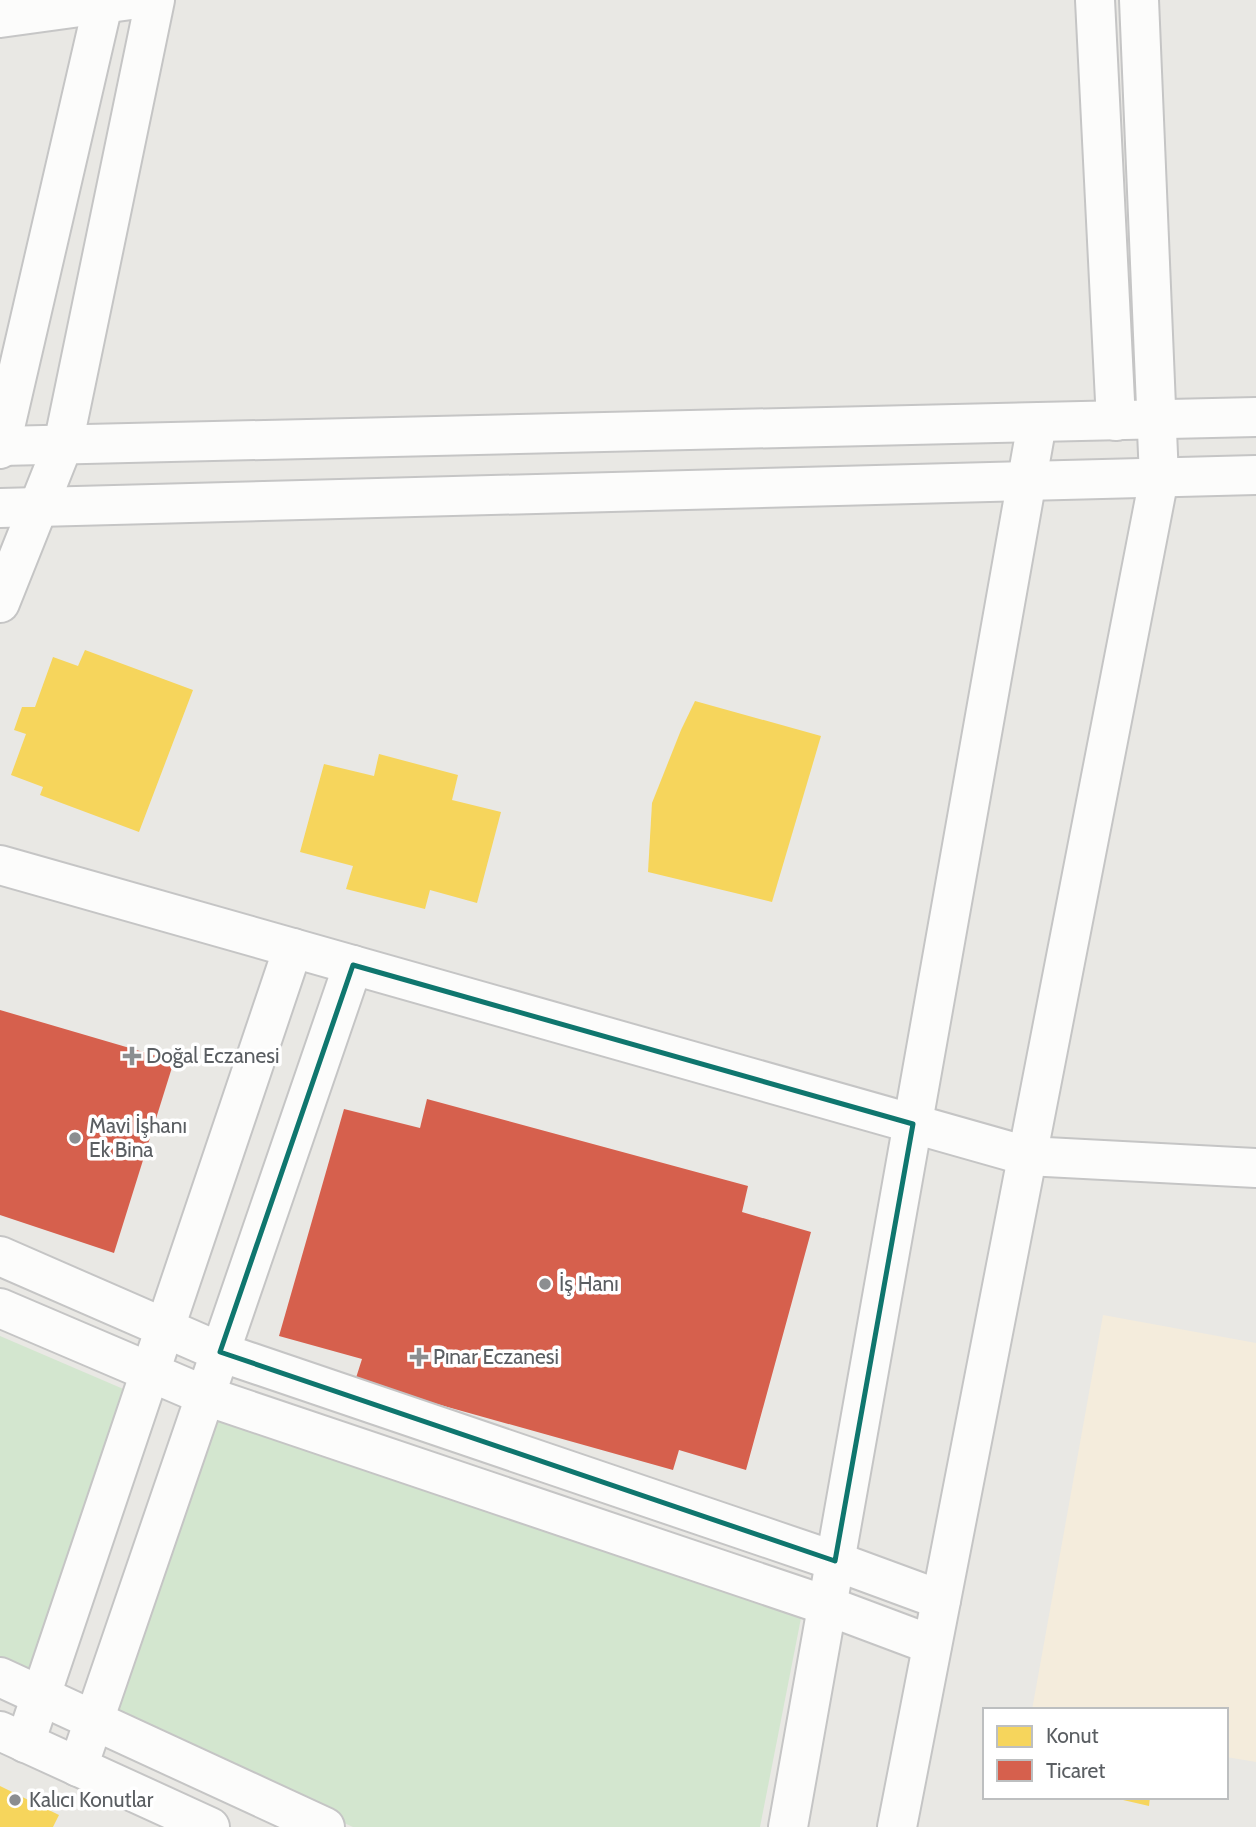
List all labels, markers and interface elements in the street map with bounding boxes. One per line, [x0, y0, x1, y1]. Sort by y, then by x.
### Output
place label: Doğal Eczanesi [146, 1043, 279, 1068]
marker: Doğal Eczanesi [124, 1048, 140, 1064]
place label: Mavi İşhanı Ek Bina [89, 1113, 187, 1162]
marker: Mavi İşhanı Ek Bina [67, 1130, 83, 1146]
place label: İş Hanı [559, 1271, 619, 1296]
marker: İş Hanı [537, 1276, 553, 1292]
place label: Pınar Eczanesi [433, 1344, 559, 1369]
marker: Pınar Eczanesi [411, 1349, 427, 1365]
legend [983, 1708, 1228, 1799]
text: Konut [1046, 1723, 1099, 1748]
text: Ticaret [1046, 1758, 1105, 1783]
place label: Kalıcı Konutlar [29, 1787, 154, 1812]
marker: Kalıcı Konutlar [7, 1792, 23, 1808]

